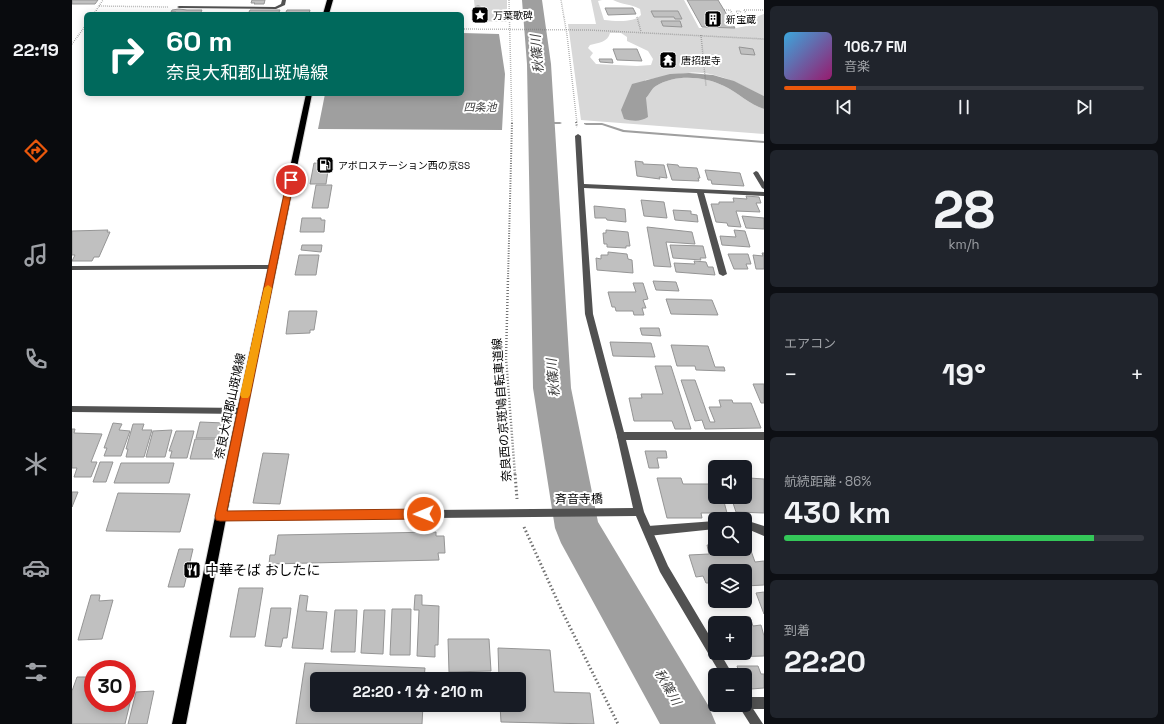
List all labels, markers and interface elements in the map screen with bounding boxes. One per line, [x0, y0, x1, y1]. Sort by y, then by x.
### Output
place icon: 万葉歌碑 [470, 5, 490, 25]
place label: 万葉歌碑 [493, 9, 533, 22]
building icon: 新宝蔵 [703, 9, 723, 29]
place label: 新宝蔵 [726, 13, 756, 26]
text: 60 m [166, 23, 232, 59]
icon: right [100, 28, 152, 80]
water label: 秋篠川 [527, 32, 547, 74]
text: 106.7 FM [844, 37, 907, 56]
text: 22:19 [13, 38, 59, 61]
temple icon: 唐招提寺 [658, 50, 678, 70]
place label: 唐招提寺 [681, 54, 721, 67]
text: 音楽 [844, 58, 870, 75]
text: 奈良大和郡山斑鳩線 [166, 61, 328, 84]
icon: previous [833, 96, 855, 118]
icon: pause [953, 96, 975, 118]
icon: next [1073, 96, 1095, 118]
water label: 四条池 [464, 100, 497, 114]
icon: directions [22, 137, 50, 165]
fuel station icon: アポロステーション西の京SS [315, 155, 335, 175]
place label: アポロステーション西の京SS [338, 159, 470, 172]
pin [274, 163, 308, 197]
icon: arrive [280, 169, 302, 191]
text: 28 [933, 177, 995, 243]
text: km/h [949, 236, 979, 253]
icon: music [22, 241, 50, 269]
text: エアコン [784, 335, 836, 352]
street label: 奈良西の京斑鳩自転車道線 [489, 338, 515, 482]
icon: phone [22, 345, 50, 373]
street label: 奈良大和郡山斑鳩線 [211, 352, 249, 460]
text: 19° [942, 355, 986, 394]
water label: 秋篠川 [543, 356, 563, 398]
text: − [784, 360, 798, 388]
text: + [1130, 360, 1144, 388]
icon: climate [22, 450, 50, 478]
map controls [708, 460, 752, 712]
button: sound [708, 460, 752, 504]
text: 航続距離 · 86% [784, 473, 871, 490]
street label: 斉音寺橋 [555, 491, 603, 507]
position arrow [403, 493, 445, 535]
text: 430 km [784, 493, 891, 532]
button: search [708, 512, 752, 556]
icon: car [22, 554, 50, 582]
restaurant icon: 中華そば おしたに [182, 560, 202, 580]
place label: 中華そば おしたに [205, 561, 321, 579]
button: layers [708, 564, 752, 608]
button: + [708, 616, 752, 660]
text: 到着 [784, 622, 810, 639]
text: 22:20 [784, 642, 866, 681]
icon: filters [22, 658, 50, 686]
speed limit sign: 30 [84, 660, 136, 712]
water label: 秋篠川 [651, 666, 686, 710]
button: − [708, 668, 752, 712]
text: 22:20 · 1 分 · 210 m [353, 682, 483, 701]

